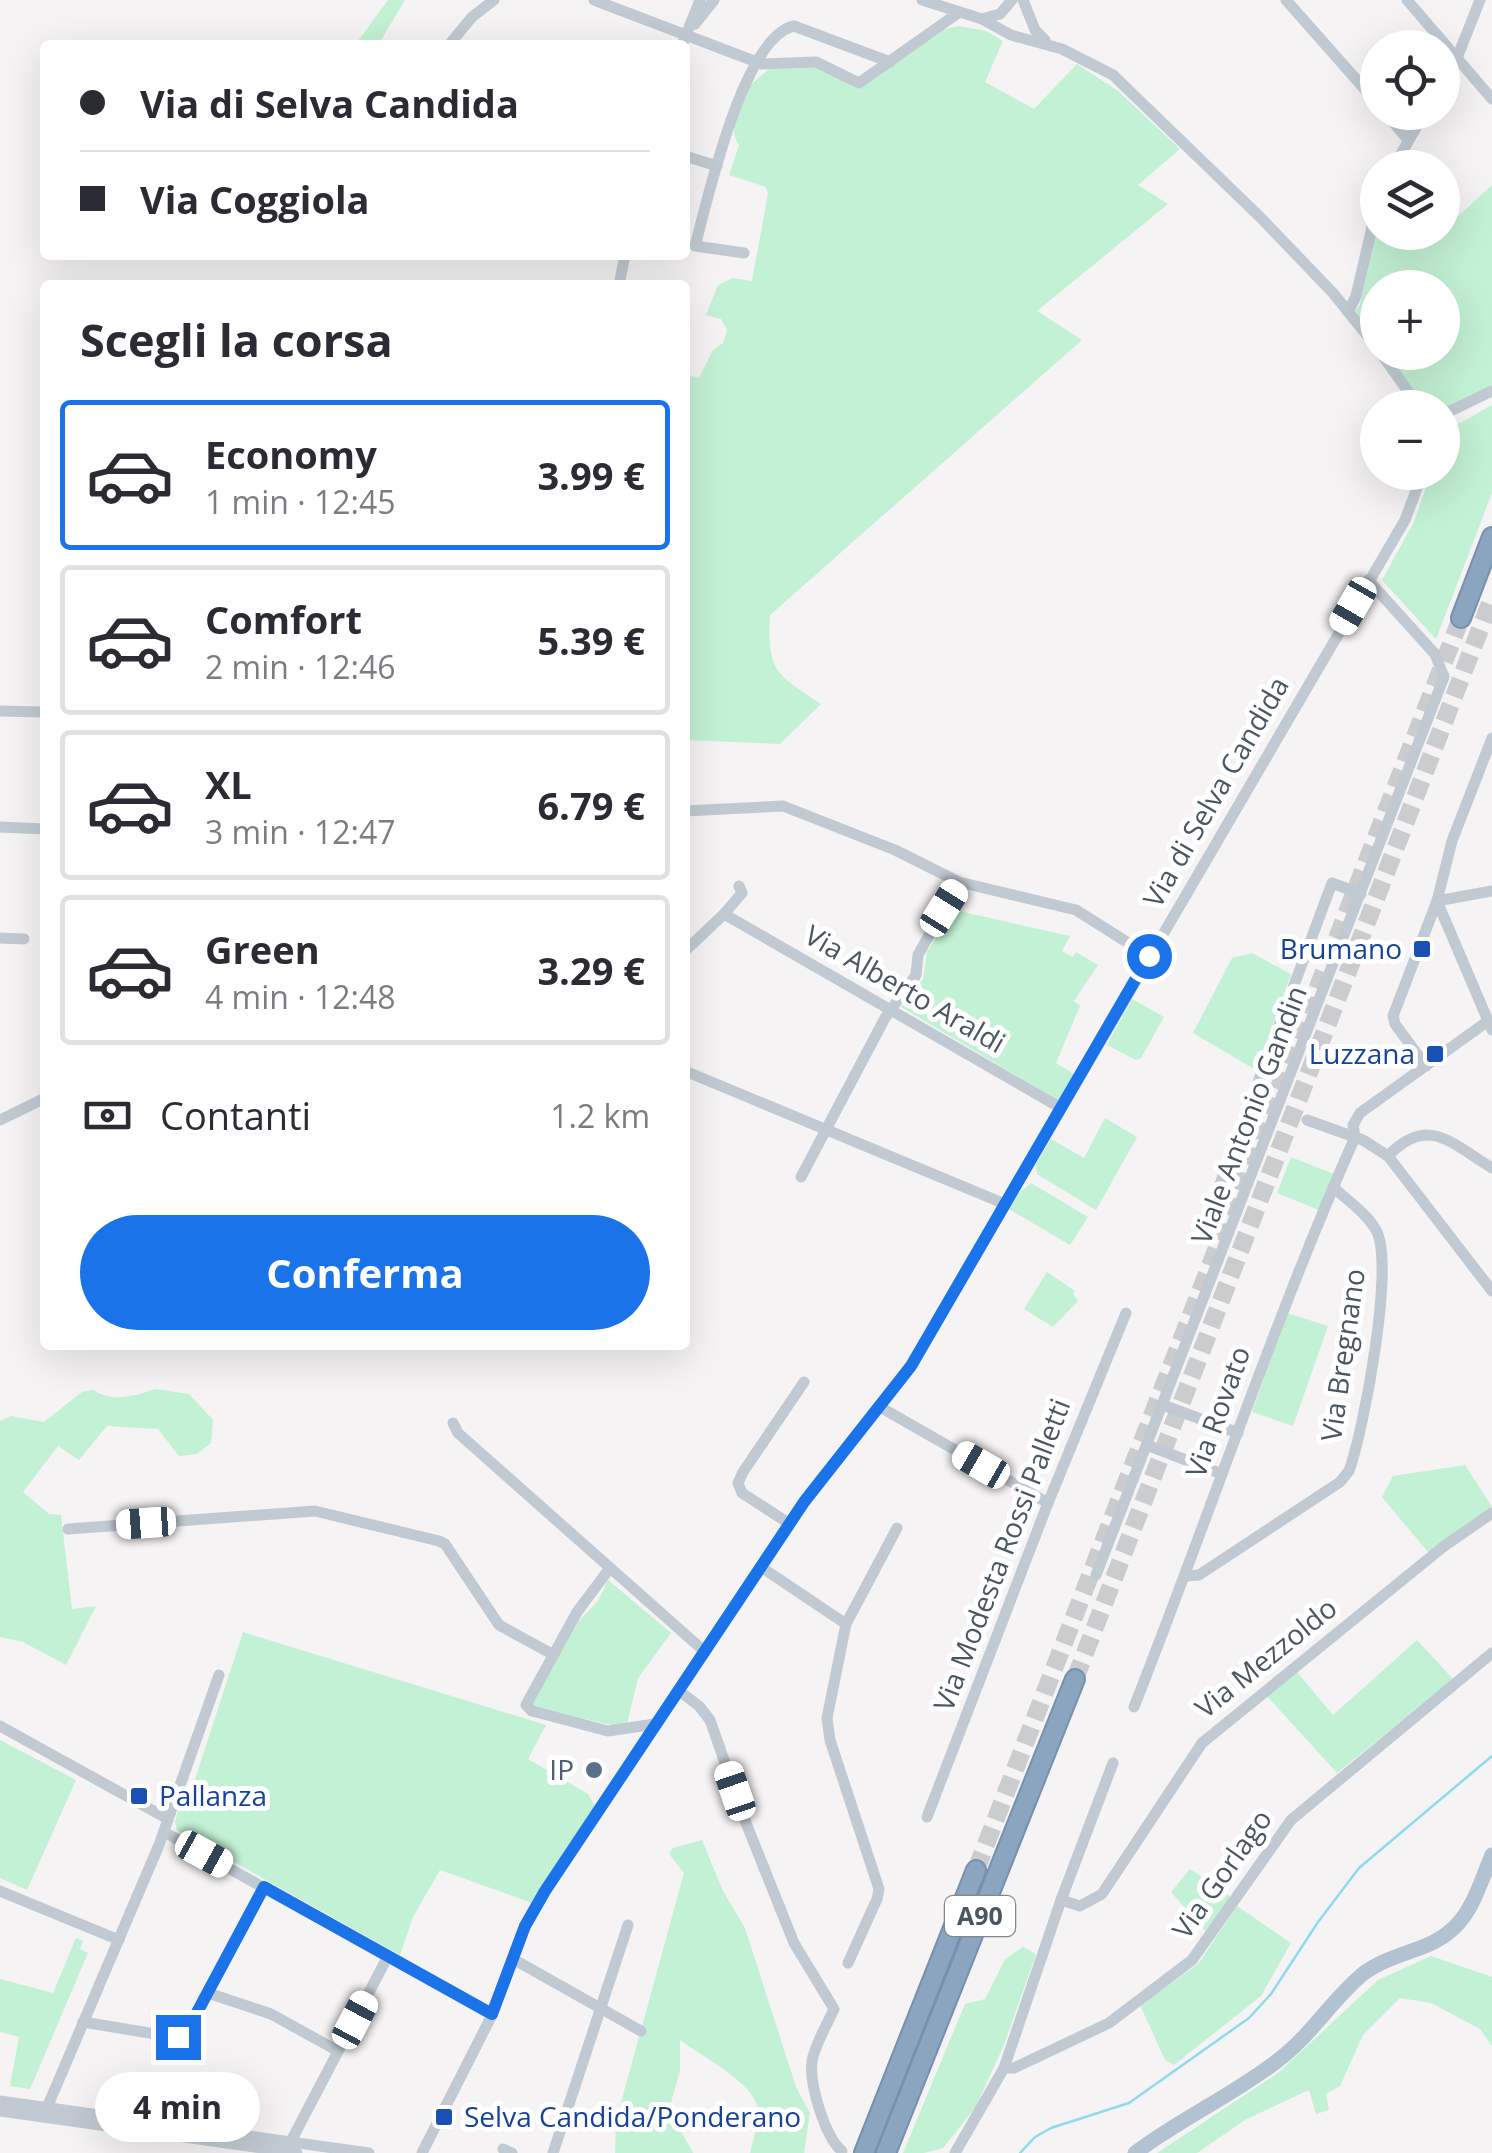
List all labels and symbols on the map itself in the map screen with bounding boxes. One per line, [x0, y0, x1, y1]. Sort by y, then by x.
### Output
car [1325, 573, 1381, 639]
street label: Via di Selva Candida [1134, 669, 1297, 914]
car [915, 875, 973, 941]
street label: Via Alberto Araldi [798, 915, 1013, 1061]
place label: Brumano [1280, 929, 1402, 967]
route start [1127, 934, 1172, 979]
marker: Brumano [1411, 938, 1433, 960]
street label: Viale Antonio Gandin [1181, 980, 1315, 1249]
place label: Luzzana [1309, 1034, 1415, 1072]
marker: Luzzana [1424, 1043, 1446, 1065]
street label: Via Bregnano [1311, 1266, 1373, 1444]
street label: Via Rovato [1176, 1341, 1258, 1483]
street label: Via Modesta Rossi Palletti [924, 1393, 1078, 1716]
car [948, 1437, 1014, 1493]
car [115, 1506, 177, 1540]
street label: Via Mezzoldo [1187, 1588, 1344, 1726]
place label: IP [549, 1750, 574, 1788]
car [711, 1758, 759, 1824]
marker: IP [583, 1759, 605, 1781]
place label: Pallanza [159, 1776, 267, 1814]
marker: Pallanza [128, 1785, 150, 1807]
street label: Via Gorlago [1163, 1801, 1280, 1946]
car [170, 1826, 238, 1882]
road number: A90 [945, 1896, 1015, 1936]
car [328, 1986, 382, 2054]
route end [156, 2015, 201, 2060]
callout: 4 min [96, 2072, 260, 2142]
place label: Selva Candida/Ponderano [464, 2097, 801, 2135]
marker: Selva Candida/Ponderano [433, 2106, 455, 2128]

